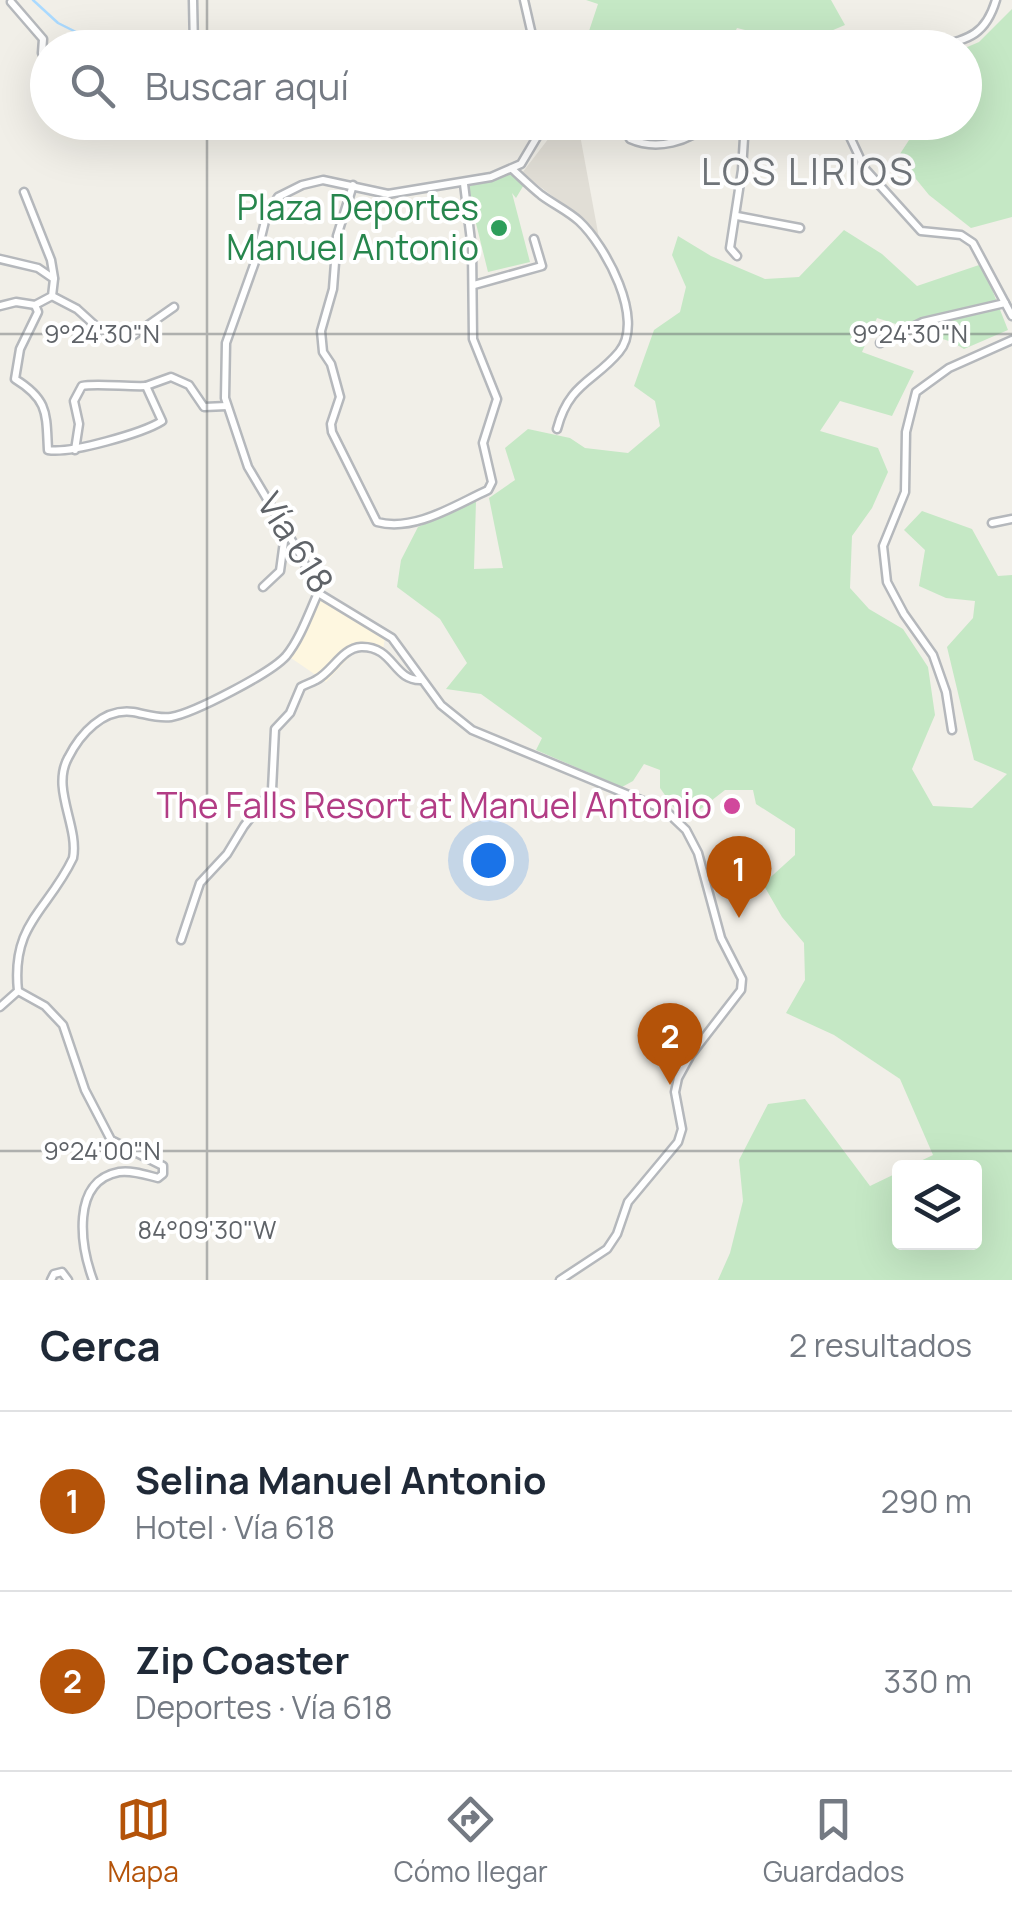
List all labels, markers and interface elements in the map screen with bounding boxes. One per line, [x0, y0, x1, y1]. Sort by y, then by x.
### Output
search box [30, 30, 982, 140]
icon: search [65, 58, 120, 113]
text: Buscar aquí [145, 59, 349, 111]
district label: LOS LIRIOS [701, 144, 915, 196]
place label: Plaza Deportes Manuel Antonio [226, 183, 479, 271]
marker: Plaza Deportes Manuel Antonio [488, 217, 510, 239]
text: 9°24'30"N [44, 316, 160, 351]
text: 9°24'30"N [852, 316, 968, 351]
street label: Vía 618 [246, 483, 345, 602]
place label: The Falls Resort at Manuel Antonio [156, 781, 712, 829]
marker: The Falls Resort at Manuel Antonio [721, 795, 743, 817]
your location [463, 835, 514, 886]
pin: 1 [706, 836, 772, 918]
pin: 2 [638, 1002, 702, 1085]
text: 9°24'00"N [43, 1133, 161, 1168]
map controls [892, 1160, 982, 1250]
button: layers [892, 1160, 982, 1250]
text: 84°09'30"W [138, 1212, 276, 1247]
text: Cerca [40, 1316, 161, 1374]
text: 2 resultados [789, 1323, 972, 1367]
text: Selina Manuel Antonio [135, 1453, 547, 1505]
text: 1 [65, 1479, 80, 1523]
text: 290 m [881, 1479, 972, 1523]
text: Hotel · Vía 618 [135, 1505, 335, 1549]
text: Zip Coaster [135, 1633, 349, 1685]
text: 2 [63, 1659, 82, 1703]
text: 330 m [884, 1659, 972, 1703]
text: Deportes · Vía 618 [135, 1685, 393, 1729]
tab: Mapa [108, 1792, 179, 1890]
tab: Cómo llegar [394, 1792, 548, 1890]
tab: Guardados [763, 1792, 904, 1890]

